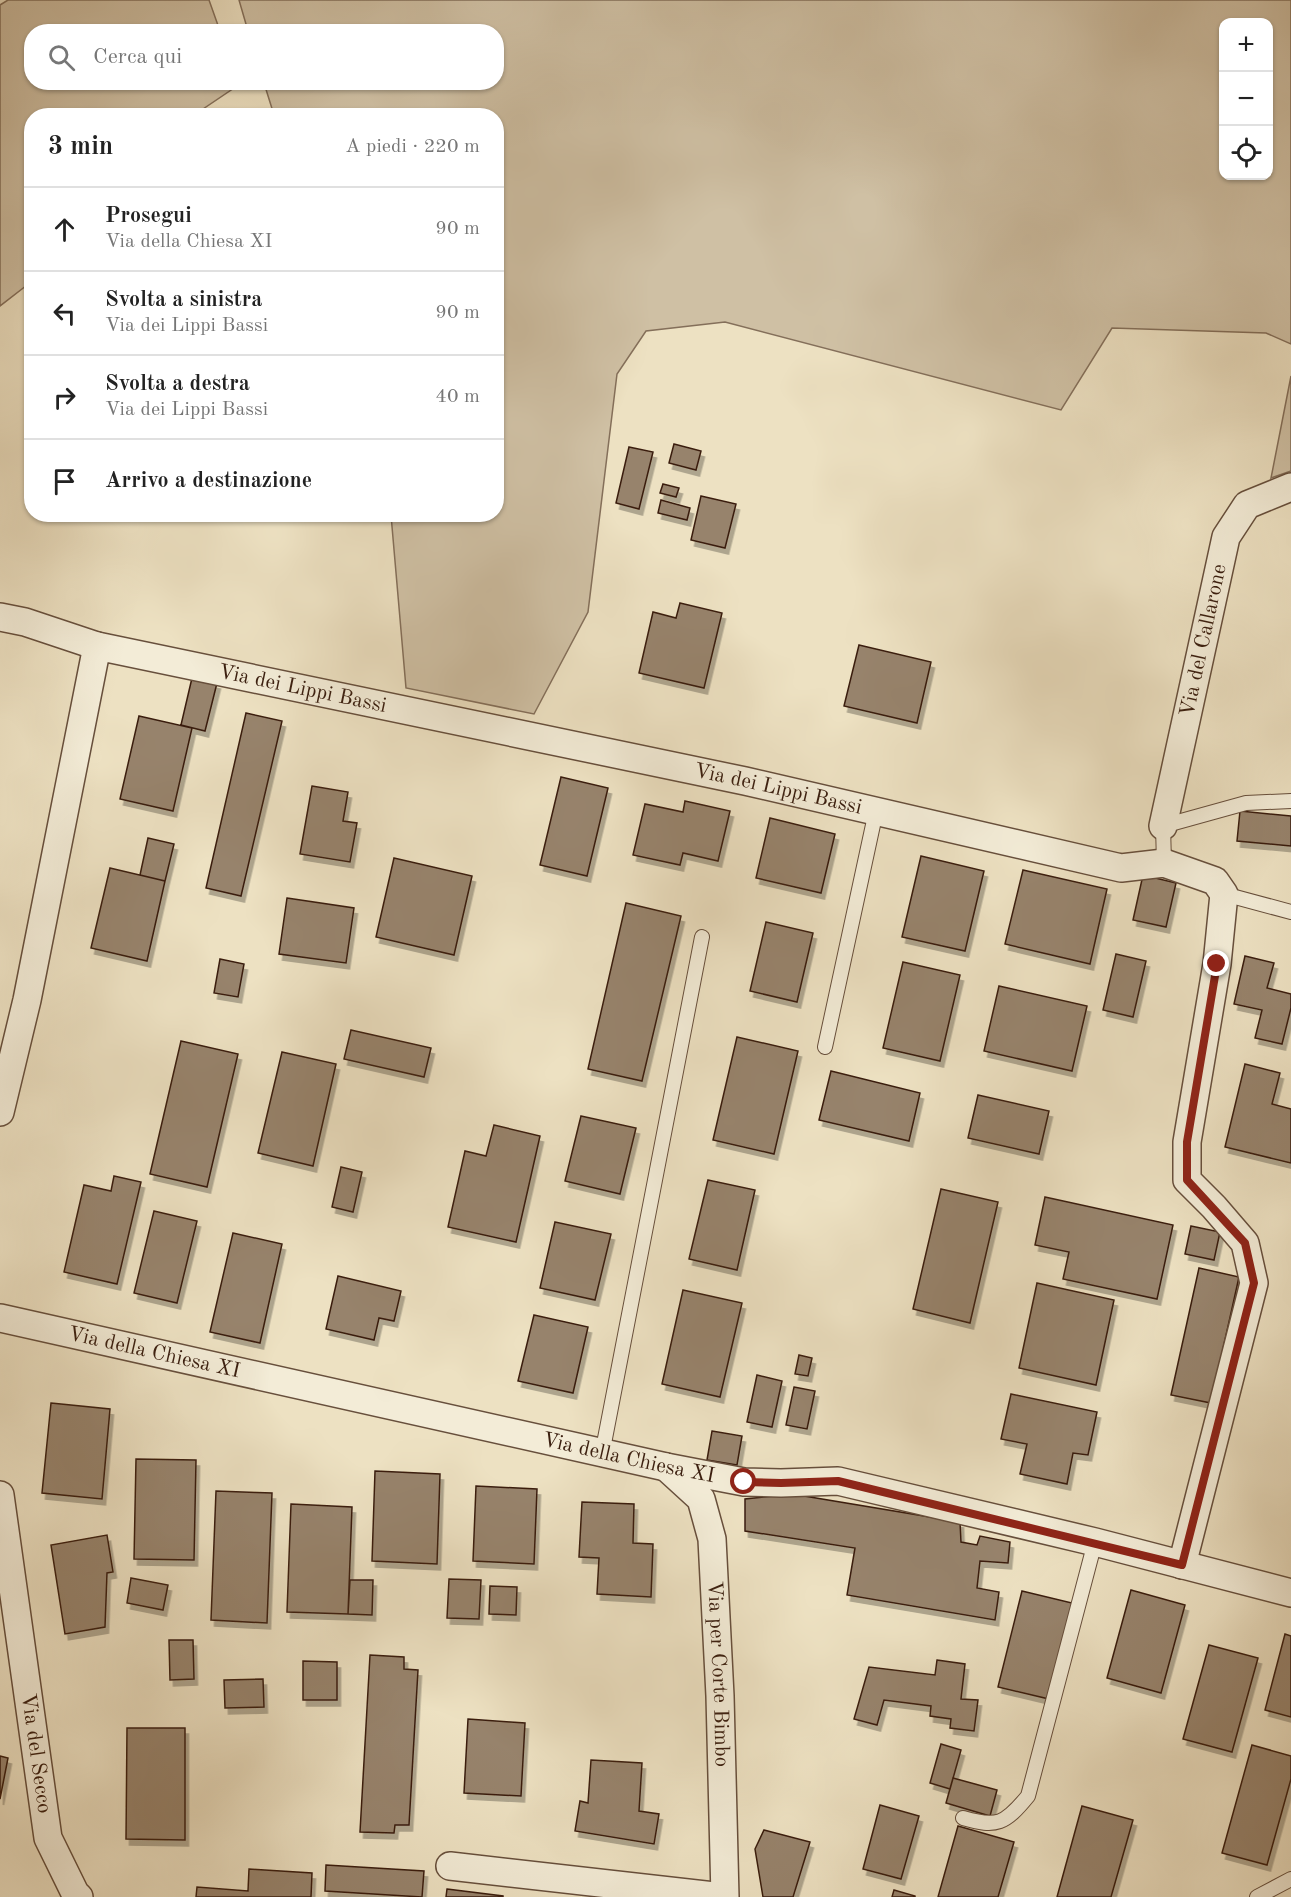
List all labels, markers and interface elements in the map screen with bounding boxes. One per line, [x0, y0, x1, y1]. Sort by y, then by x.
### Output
map controls [1219, 18, 1273, 180]
button: + [1219, 18, 1273, 72]
search box [24, 24, 504, 90]
icon: search [45, 41, 78, 74]
text: Cerca qui [93, 46, 182, 68]
button: − [1219, 72, 1273, 126]
button: locate [1219, 126, 1273, 180]
text: 3 min [48, 134, 113, 160]
text: A piedi · 220 m [345, 137, 480, 157]
text: Prosegui [105, 205, 192, 227]
icon: ahead [48, 213, 81, 246]
text: 90 m [435, 219, 480, 239]
text: Via della Chiesa XI [105, 232, 272, 252]
text: Svolta a sinistra [105, 289, 263, 311]
icon: left [48, 297, 81, 330]
text: 90 m [435, 303, 480, 323]
text: Via dei Lippi Bassi [105, 316, 268, 336]
text: Svolta a destra [105, 373, 250, 395]
icon: right [48, 381, 81, 414]
text: 40 m [435, 387, 480, 407]
text: Via dei Lippi Bassi [105, 400, 268, 420]
icon: arrive [48, 465, 81, 498]
text: Arrivo a destinazione [105, 470, 312, 492]
street label: Via del Callarone [1177, 562, 1230, 719]
street label: Via dei Lippi Bassi [217, 661, 389, 717]
street label: Via dei Lippi Bassi [692, 760, 864, 818]
route end [1203, 950, 1229, 976]
street label: Via della Chiesa XI [66, 1323, 242, 1382]
street label: Via della Chiesa XI [540, 1429, 717, 1487]
route start [730, 1468, 756, 1494]
street label: Via per Corte Bimbo [704, 1580, 732, 1767]
street label: Via del Secco [17, 1692, 55, 1815]

